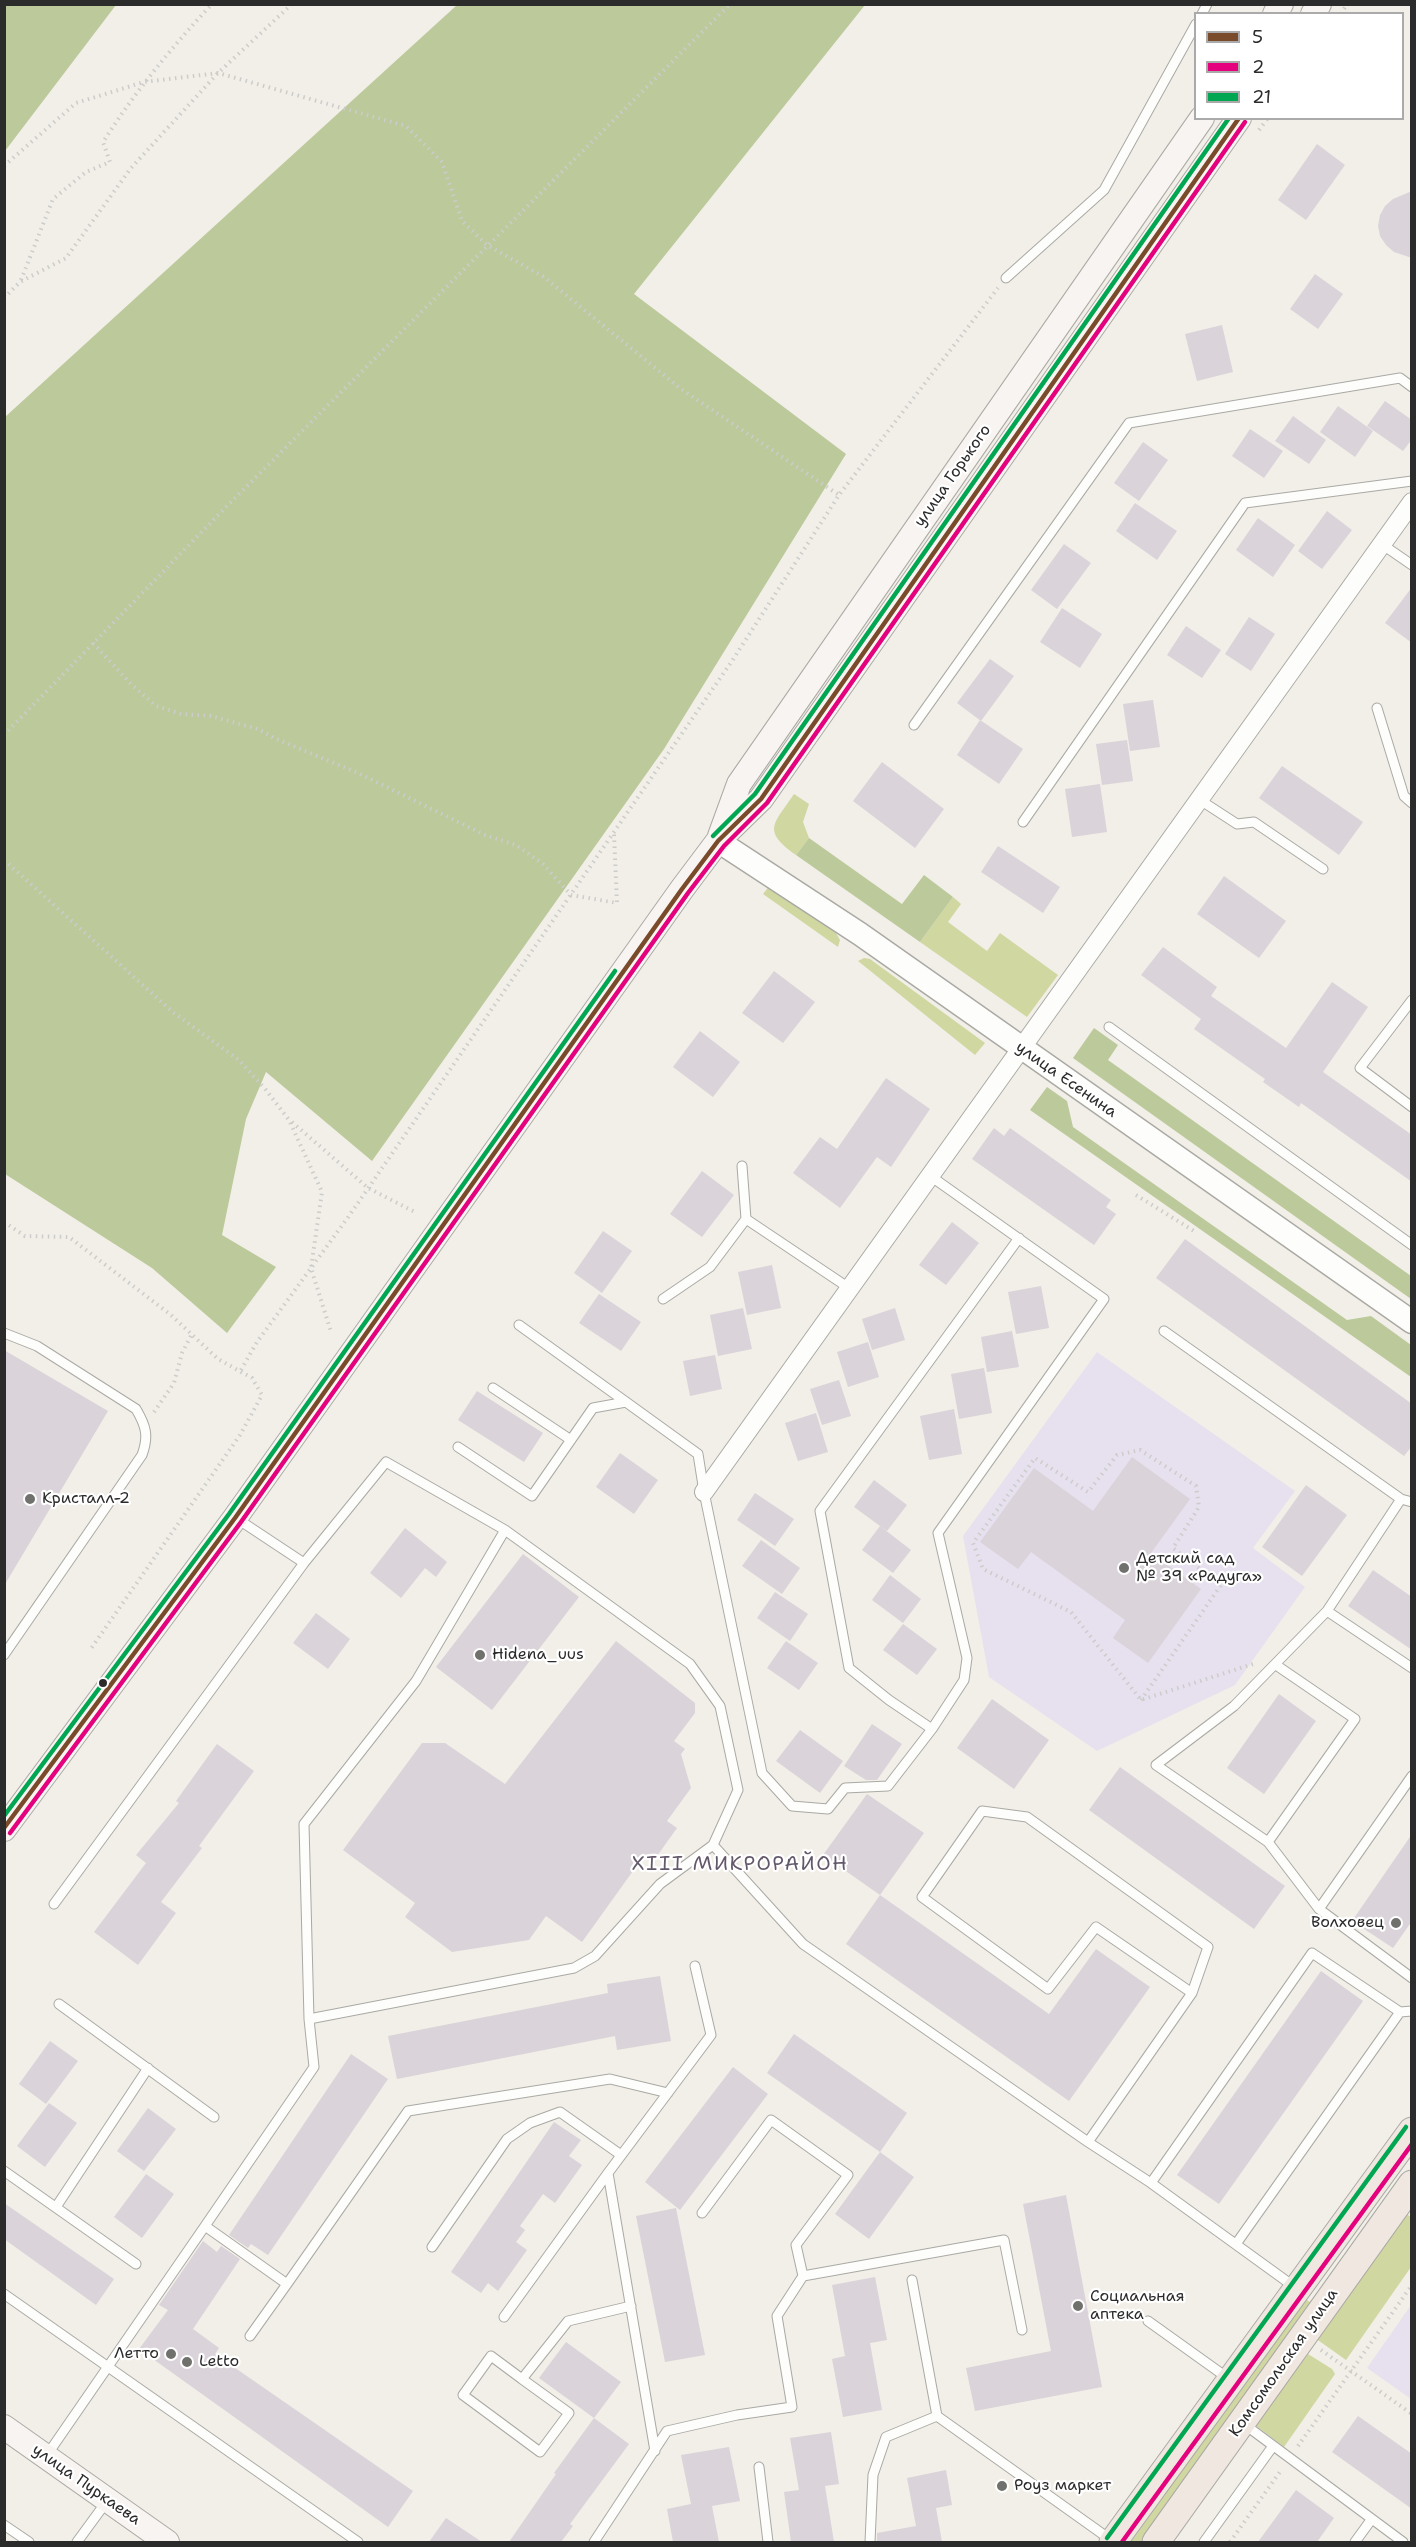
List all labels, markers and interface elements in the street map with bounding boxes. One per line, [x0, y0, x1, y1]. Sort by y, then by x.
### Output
legend [1194, 12, 1404, 120]
text: 5 [1252, 25, 1263, 49]
text: 2 [1252, 55, 1265, 79]
text: 21 [1252, 85, 1271, 109]
street label: улица Горького [911, 421, 995, 531]
street label: улица Есенина [1012, 1038, 1120, 1122]
place label: Кристалл-2 [42, 1489, 130, 1509]
marker: Кристалл-2 [23, 1492, 37, 1506]
place label: Детский сад № 39 «Радуга» [1136, 1549, 1262, 1587]
marker: Детский сад № 39 «Радуга» [1117, 1561, 1131, 1575]
place label: Hidena_uus [492, 1645, 584, 1665]
marker: Hidena_uus [473, 1648, 487, 1662]
unlabelled marker [97, 1677, 109, 1689]
district label: XIII МИКРОРАЙОН [632, 1853, 848, 1877]
place label: Волховец [1311, 1913, 1384, 1933]
marker: Волховец [1389, 1916, 1403, 1930]
street label: Комсомольская улица [1226, 2285, 1342, 2441]
place label: Социальная аптека [1090, 2287, 1184, 2325]
marker: Социальная аптека [1071, 2299, 1085, 2313]
place label: Летто [114, 2344, 159, 2364]
marker: Летто [164, 2347, 178, 2361]
place label: Letto [199, 2352, 239, 2372]
marker: Letto [180, 2355, 194, 2369]
street label: улица Пуркаева [28, 2440, 144, 2530]
place label: Роуз маркет [1014, 2476, 1111, 2496]
marker: Роуз маркет [995, 2479, 1009, 2493]

